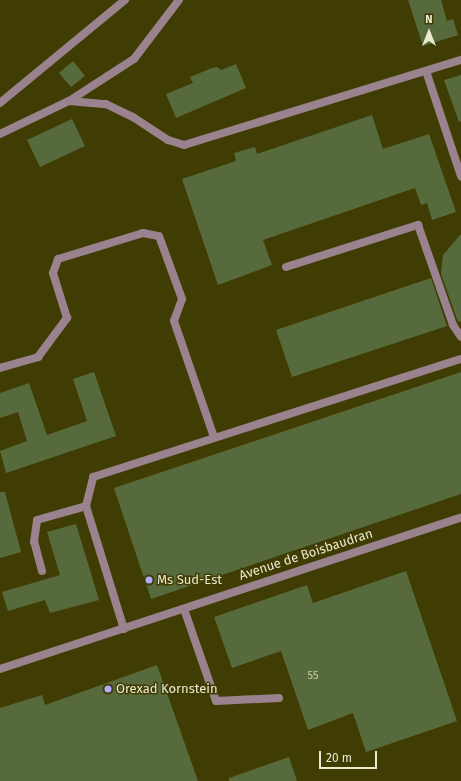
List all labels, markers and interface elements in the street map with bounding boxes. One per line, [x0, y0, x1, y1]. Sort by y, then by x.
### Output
north arrow [409, 12, 449, 52]
text: N [425, 13, 433, 26]
street label: Avenue de Boisbaudran [237, 526, 375, 584]
place label: Ms Sud-Est [157, 572, 222, 588]
marker: Ms Sud-Est [144, 575, 154, 585]
house number: 55 [308, 669, 318, 683]
place label: Orexad Kornstein [116, 681, 218, 697]
marker: Orexad Kornstein [103, 684, 113, 694]
scale bar [321, 743, 379, 769]
text: 20 m [326, 751, 352, 765]

